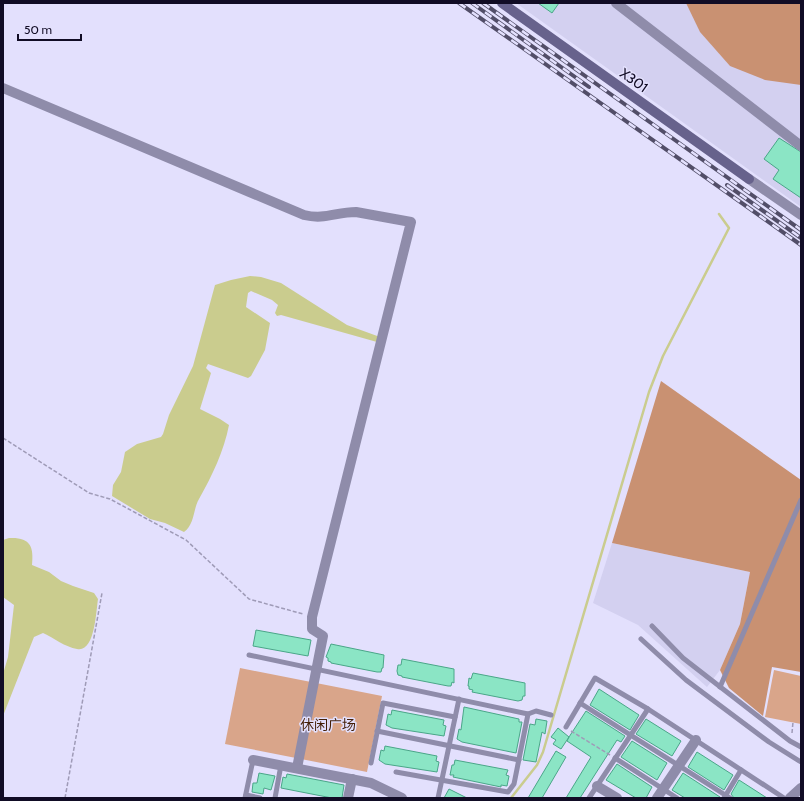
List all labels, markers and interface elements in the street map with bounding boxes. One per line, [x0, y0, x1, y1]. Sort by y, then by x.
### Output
scale bar [18, 16, 81, 42]
text: 50 m [24, 22, 52, 37]
street label: X301 [616, 64, 652, 96]
park label: 休闲广场 [300, 716, 356, 734]

